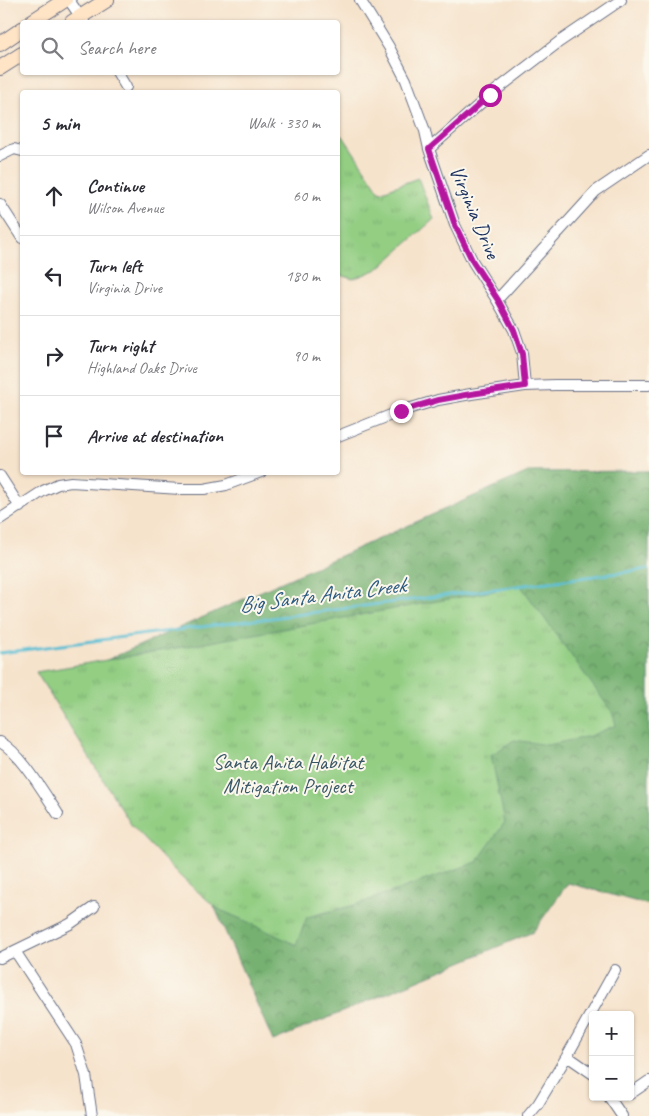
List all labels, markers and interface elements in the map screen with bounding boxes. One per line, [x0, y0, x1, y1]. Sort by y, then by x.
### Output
search box [20, 20, 340, 75]
icon: search [38, 34, 66, 62]
text: Search here [78, 36, 155, 60]
route start [479, 84, 502, 107]
text: 5 min [40, 110, 80, 136]
text: Walk · 330 m [248, 113, 320, 133]
street label: Virginia Drive [444, 162, 507, 263]
text: Continue [87, 174, 144, 198]
icon: ahead [40, 182, 68, 210]
text: 60 m [293, 186, 320, 206]
text: Wilson Avenue [87, 198, 164, 218]
text: Turn left [87, 254, 142, 278]
icon: left [40, 262, 68, 290]
text: 180 m [286, 266, 320, 286]
text: Virginia Drive [87, 278, 162, 298]
text: Turn right [87, 334, 154, 358]
icon: right [40, 342, 68, 370]
text: 90 m [293, 346, 320, 366]
text: Highland Oaks Drive [87, 358, 197, 378]
route end [390, 400, 413, 423]
icon: arrive [40, 422, 68, 450]
text: Arrive at destination [87, 424, 223, 448]
water label: Big Santa Anita Creek [237, 570, 410, 619]
park label: Santa Anita Habitat Mitigation Project [213, 749, 365, 799]
map controls [589, 1011, 634, 1101]
button: + [589, 1011, 634, 1056]
button: − [589, 1056, 634, 1101]

